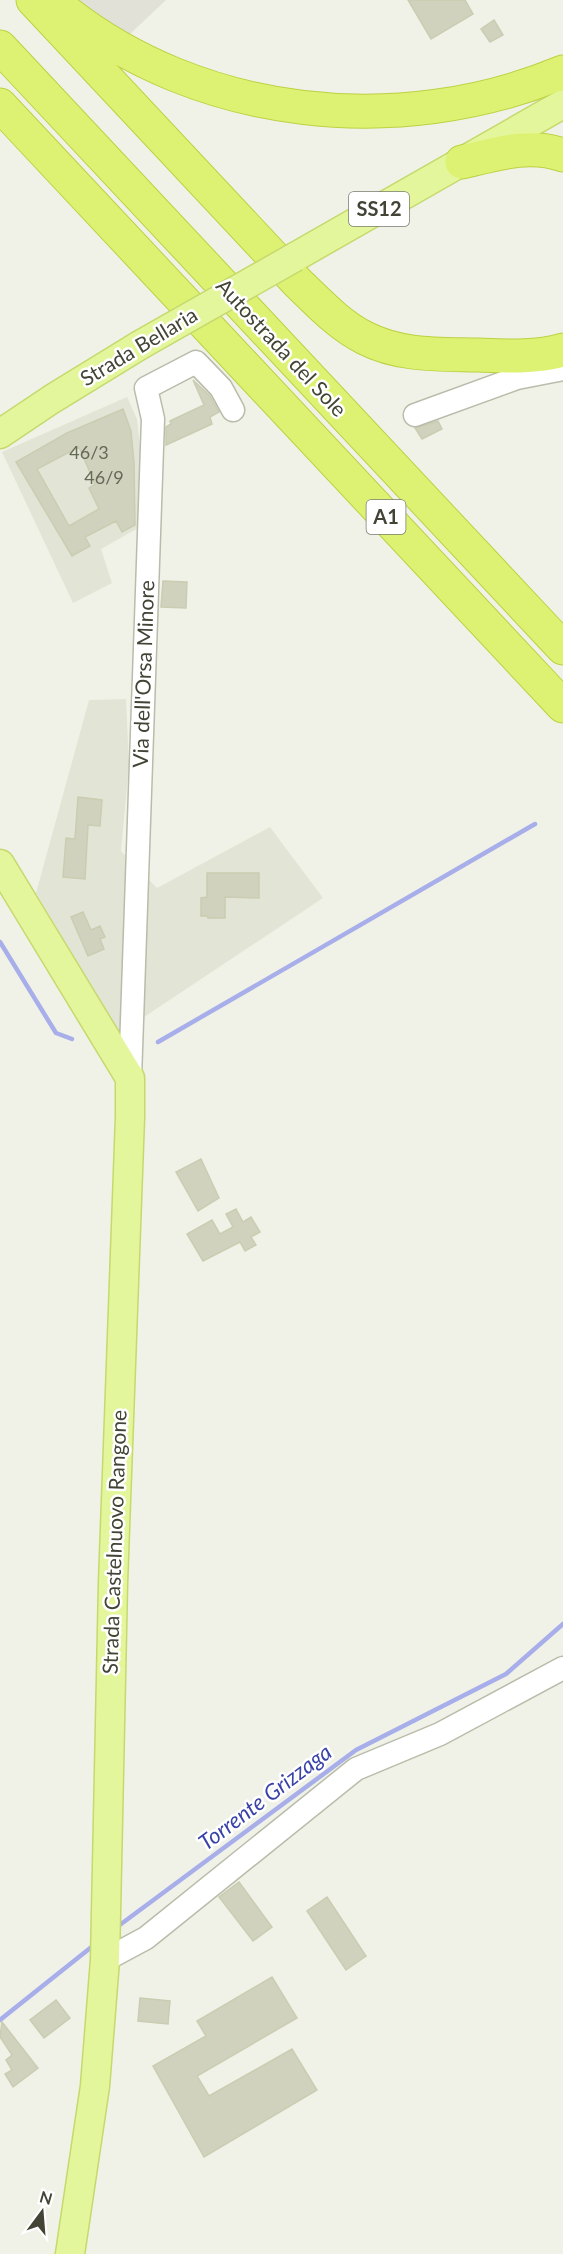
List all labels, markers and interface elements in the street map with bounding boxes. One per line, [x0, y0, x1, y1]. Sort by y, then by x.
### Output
road number: SS12 [349, 192, 409, 226]
street label: Autostrada del Sole [212, 273, 352, 421]
street label: Strada Bellaria [75, 301, 201, 390]
house number: 46/3 [69, 441, 109, 463]
house number: 46/9 [84, 466, 124, 488]
road number: A1 [366, 500, 406, 534]
street label: Via dell'Orsa Minore [127, 580, 158, 768]
street label: Strada Castelnuovo Rangone [96, 1409, 131, 1675]
water label: Torrente Grizzaga [193, 1738, 337, 1855]
north arrow [12, 2182, 72, 2242]
text: N [38, 2186, 55, 2208]

